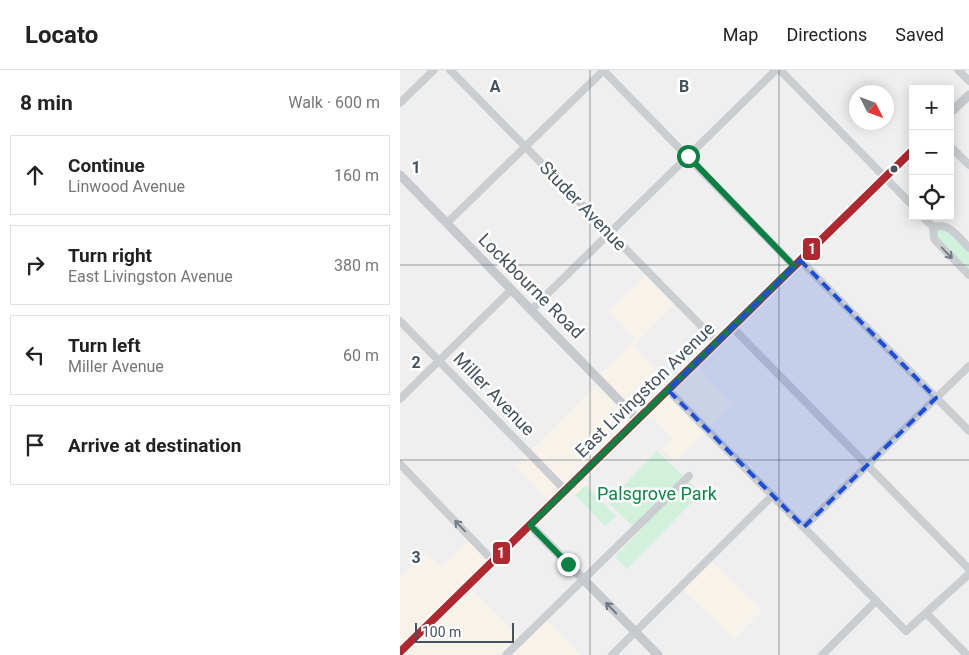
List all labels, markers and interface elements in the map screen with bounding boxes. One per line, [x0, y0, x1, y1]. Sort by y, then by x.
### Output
text: Locato [25, 21, 98, 49]
text: Map [723, 24, 758, 45]
text: Directions [786, 24, 867, 45]
text: Saved [895, 24, 944, 45]
text: A [490, 77, 501, 96]
text: B [679, 77, 689, 96]
north arrow [849, 85, 894, 130]
map controls [909, 85, 954, 220]
button: + [909, 85, 954, 130]
text: 8 min [20, 91, 73, 115]
text: Walk · 600 m [288, 93, 380, 112]
button: − [909, 130, 954, 175]
route start [677, 145, 700, 168]
text: Continue [68, 154, 145, 177]
street label: Studer Avenue [536, 157, 631, 255]
text: 1 [411, 158, 421, 177]
icon: ahead [21, 161, 49, 189]
unlabelled marker [889, 164, 899, 174]
text: 160 m [334, 166, 379, 185]
button: locate [909, 175, 954, 220]
text: Linwood Avenue [68, 177, 185, 196]
street label: Lockbourne Road [474, 229, 588, 343]
line badge: 1 [802, 237, 821, 261]
text: 1 [808, 241, 816, 257]
text: Turn right [68, 244, 152, 267]
one-way arrow [941, 247, 953, 259]
icon: right [21, 251, 49, 279]
text: 380 m [334, 256, 379, 275]
text: East Livingston Avenue [68, 267, 233, 286]
street label: East Livingston Avenue [571, 318, 719, 462]
text: Turn left [68, 334, 141, 357]
icon: left [21, 341, 49, 369]
text: 60 m [343, 346, 379, 365]
street label: Miller Avenue [449, 348, 539, 440]
text: 2 [411, 353, 421, 372]
text: Miller Avenue [68, 357, 164, 376]
icon: arrive [21, 431, 49, 459]
text: Arrive at destination [68, 434, 241, 457]
park label: Palsgrove Park [597, 483, 718, 504]
one-way arrow [454, 520, 466, 532]
line badge: 1 [492, 541, 511, 565]
text: 1 [497, 545, 505, 561]
text: 3 [411, 548, 421, 567]
route end [557, 553, 580, 576]
one-way arrow [605, 601, 617, 614]
scale bar [415, 620, 514, 643]
text: 100 m [422, 624, 461, 640]

